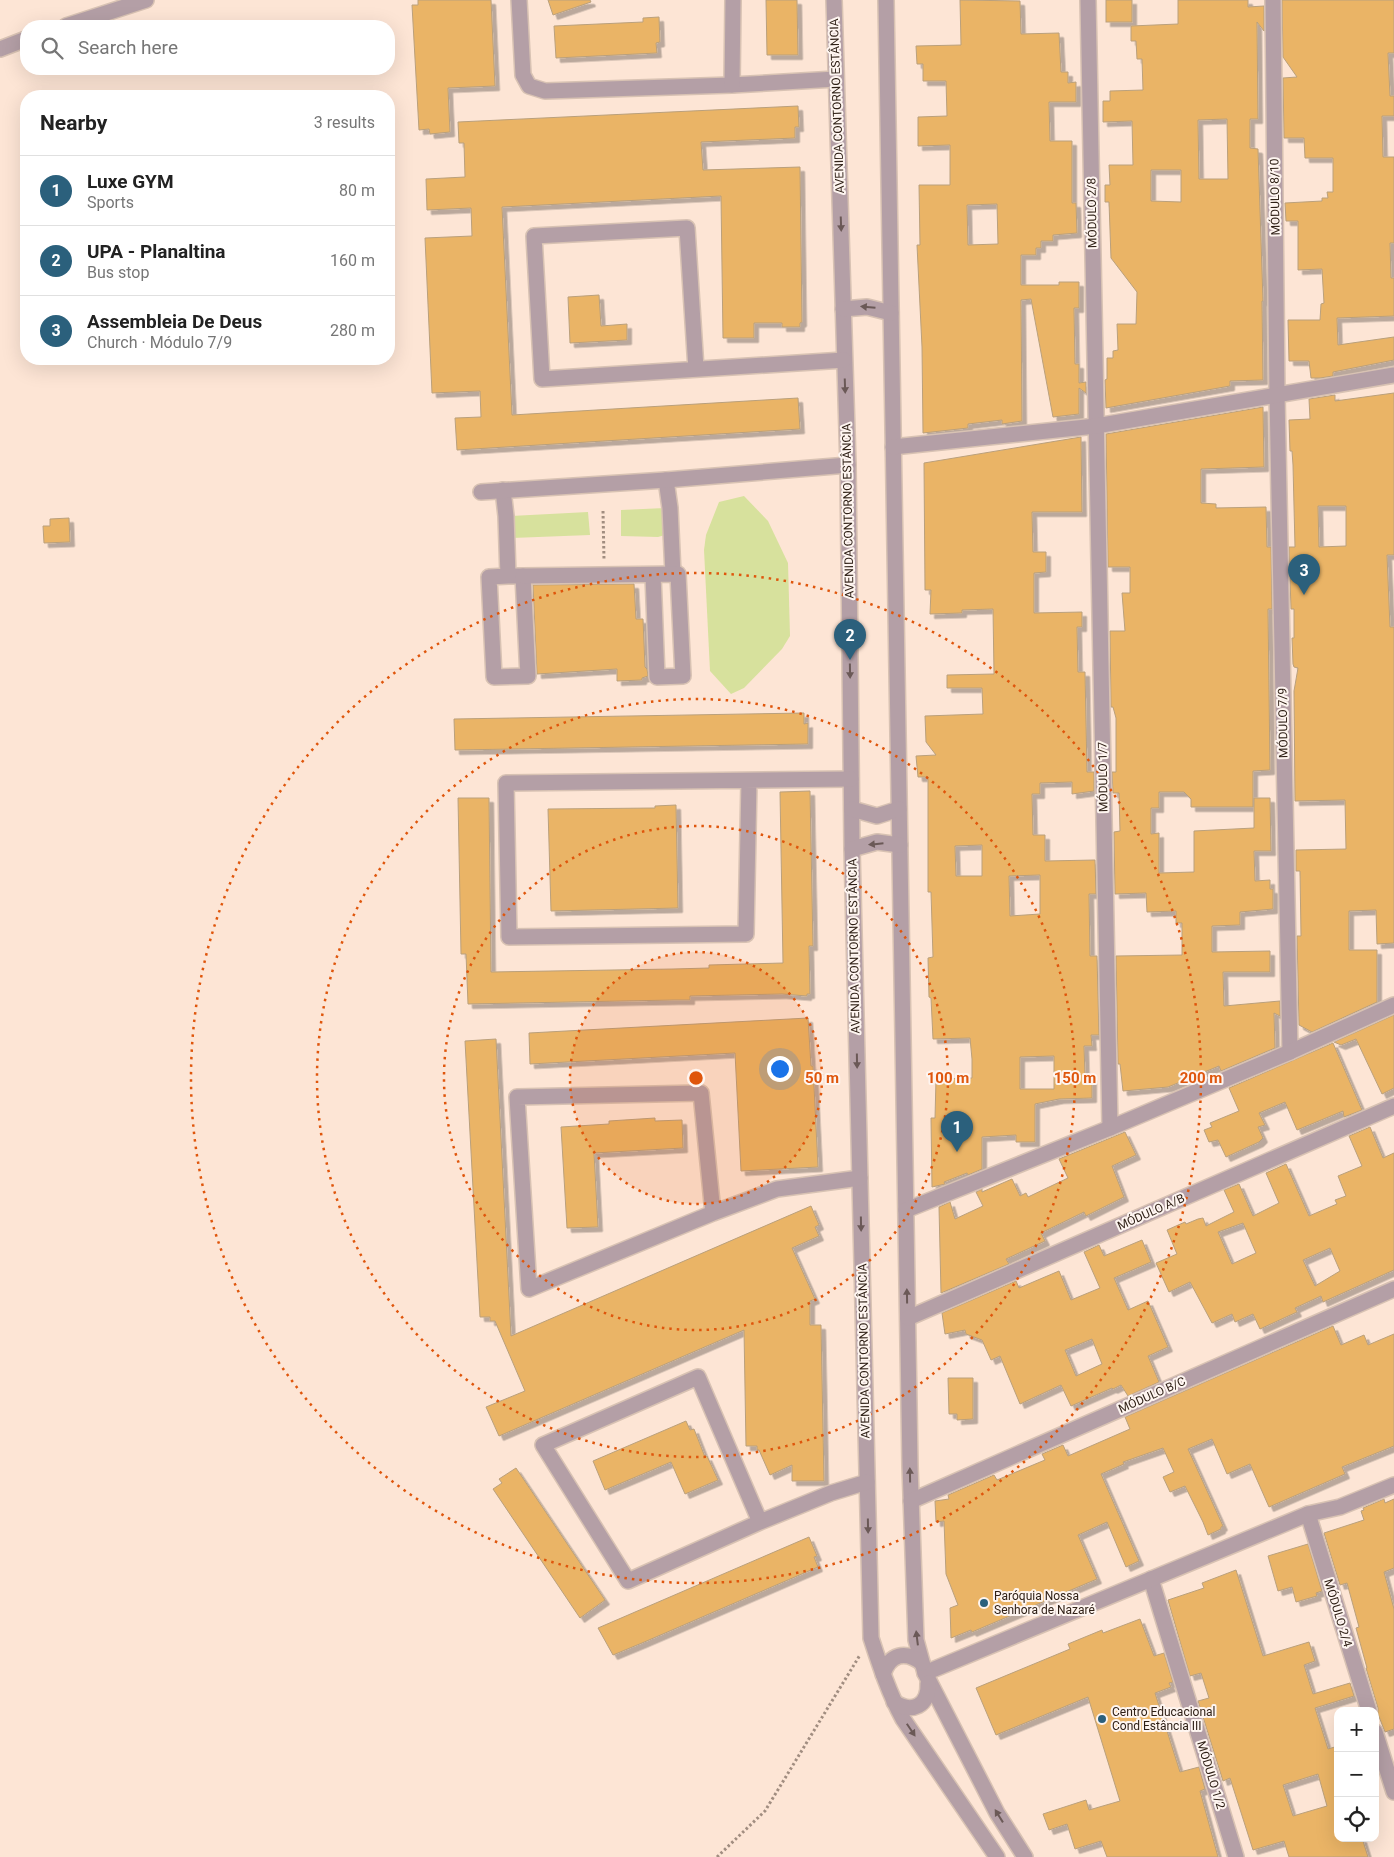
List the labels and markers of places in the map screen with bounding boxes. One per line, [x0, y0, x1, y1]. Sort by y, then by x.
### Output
pin: 3 [1288, 554, 1320, 595]
pin: 2 [834, 619, 866, 660]
centre of rings [687, 1069, 705, 1087]
pin: 1 [941, 1111, 973, 1152]
place label: Paróquia Nossa Senhora de Nazaré [994, 1589, 1095, 1617]
marker: Paróquia Nossa Senhora de Nazaré [978, 1597, 990, 1609]
place label: Centro Educacional Cond Estância III [1112, 1705, 1216, 1733]
marker: Centro Educacional Cond Estância III [1096, 1713, 1108, 1725]

